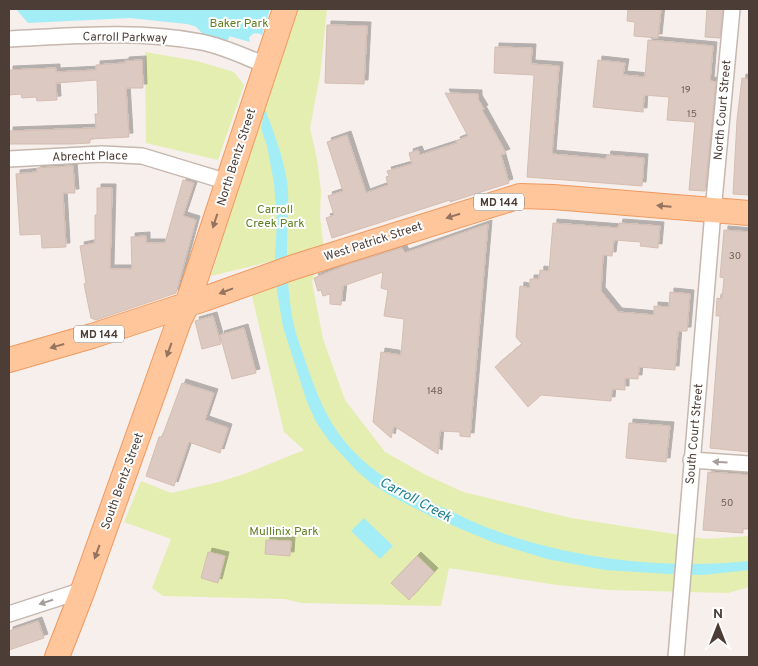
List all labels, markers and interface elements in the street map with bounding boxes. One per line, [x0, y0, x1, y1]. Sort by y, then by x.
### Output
park label: Baker Park [209, 16, 269, 32]
street label: Carroll Parkway [82, 29, 167, 47]
street label: North Court Street [711, 59, 735, 161]
house number: 19 [681, 84, 691, 97]
street label: North Bentz Street [214, 107, 260, 208]
house number: 15 [687, 108, 697, 121]
street label: Abrecht Place [52, 148, 128, 166]
road number: MD 144 [474, 193, 524, 210]
park label: Carroll Creek Park [245, 202, 305, 232]
one-way arrow [656, 202, 672, 210]
one-way arrow [445, 213, 460, 221]
one-way arrow [210, 214, 218, 229]
street label: West Patrick Street [322, 219, 424, 265]
house number: 30 [729, 250, 741, 263]
one-way arrow [218, 287, 233, 295]
road number: MD 144 [74, 326, 124, 342]
one-way arrow [50, 342, 65, 350]
one-way arrow [165, 343, 173, 358]
street label: South Court Street [683, 383, 707, 485]
house number: 148 [427, 385, 443, 398]
street label: South Bentz Street [98, 431, 148, 532]
one-way arrow [712, 458, 728, 466]
water label: Carroll Creek [376, 474, 455, 527]
house number: 50 [721, 497, 733, 510]
park label: Mullinix Park [249, 524, 319, 540]
one-way arrow [93, 545, 101, 560]
one-way arrow [38, 598, 53, 606]
north arrow [693, 601, 743, 651]
text: N [713, 606, 723, 623]

